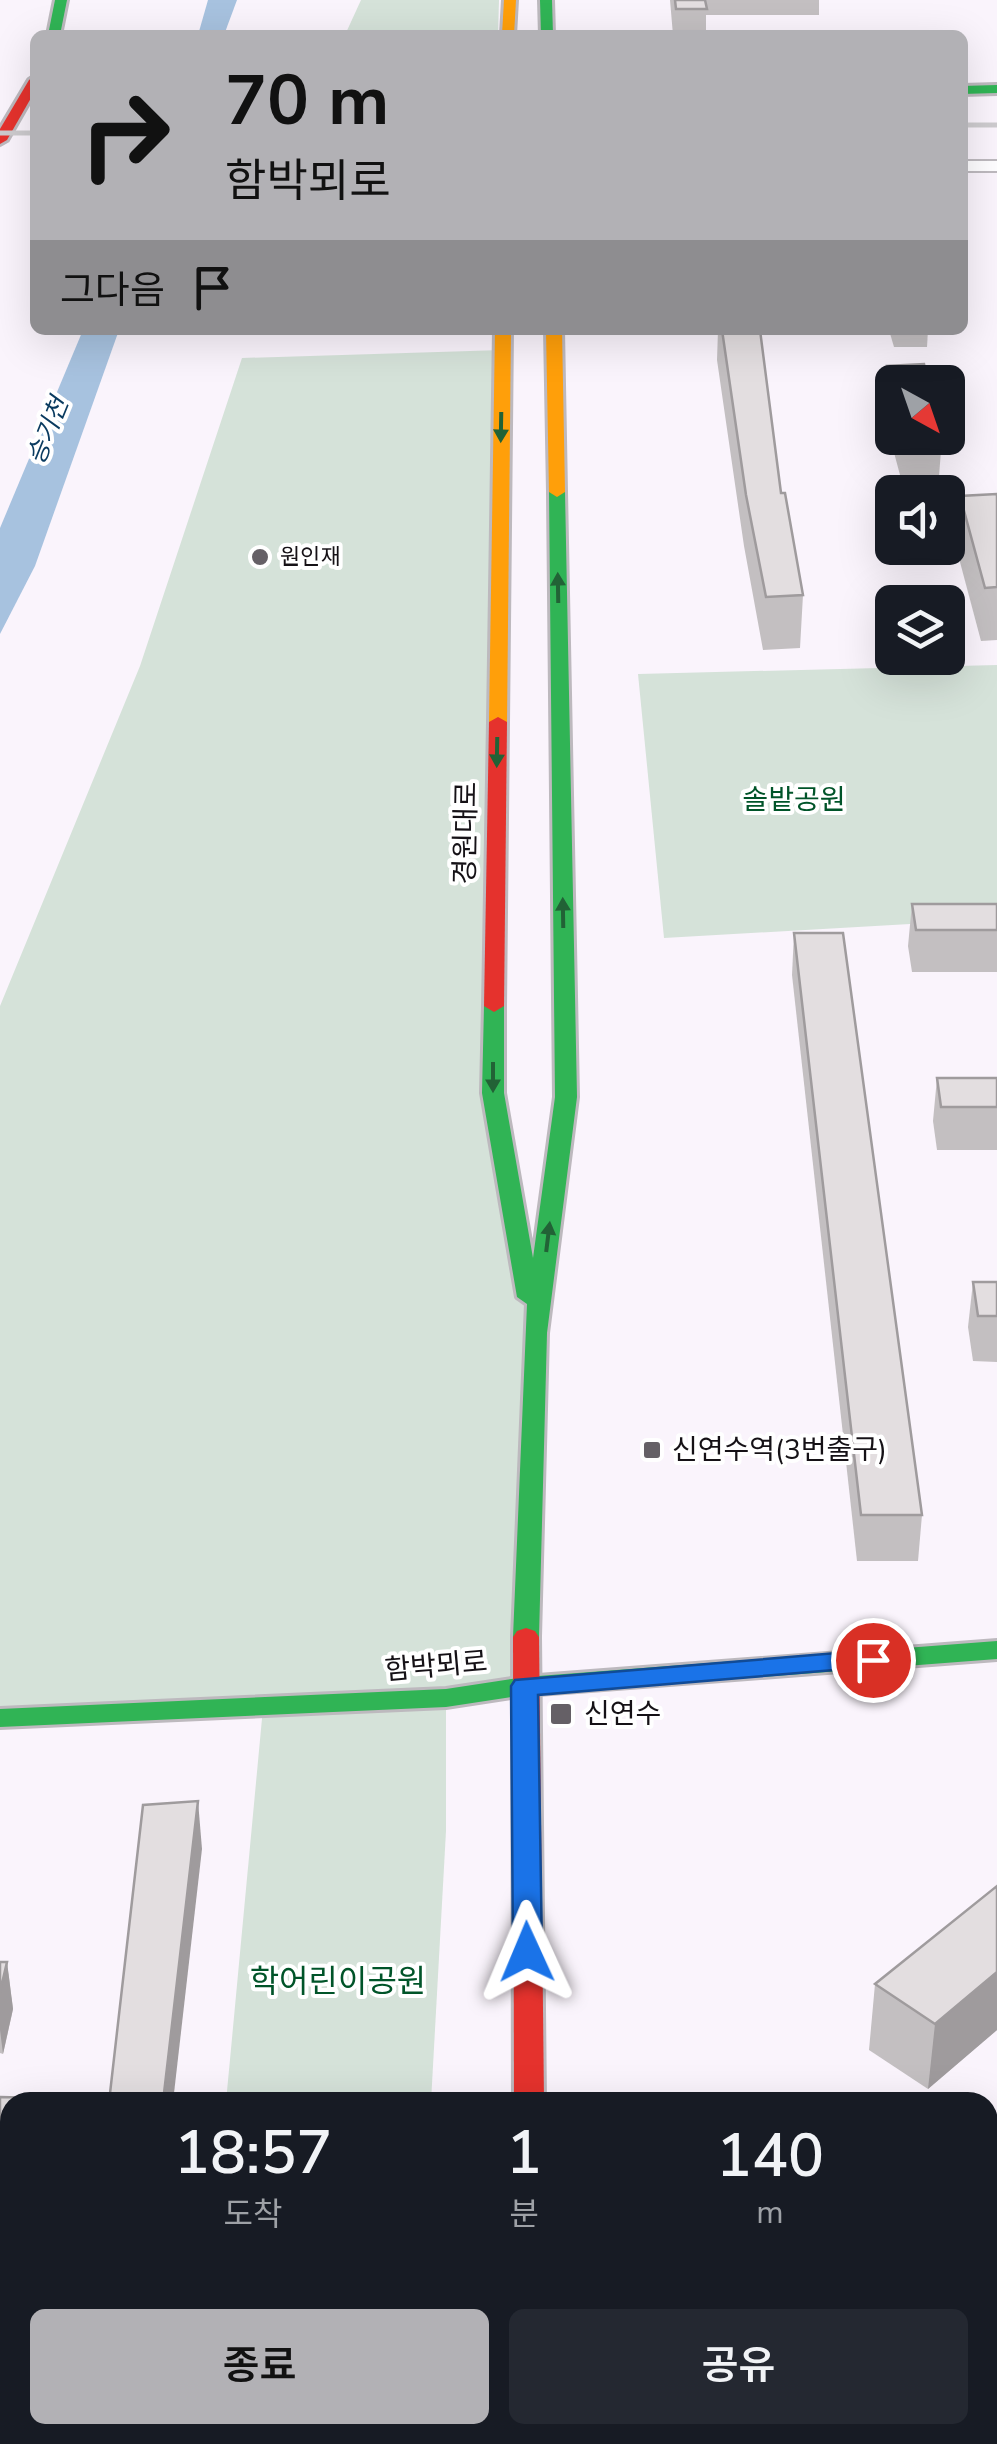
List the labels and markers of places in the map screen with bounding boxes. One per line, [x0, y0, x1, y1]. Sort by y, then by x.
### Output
place label: 원인재 [280, 542, 341, 572]
marker: 원인재 [249, 546, 271, 568]
place label: 신연수역(3번출구) [672, 1431, 887, 1469]
marker: 신연수역(3번출구) [641, 1439, 663, 1461]
pin [831, 1618, 916, 1703]
place label: 신연수 [584, 1695, 661, 1733]
marker: 신연수 [548, 1701, 574, 1727]

